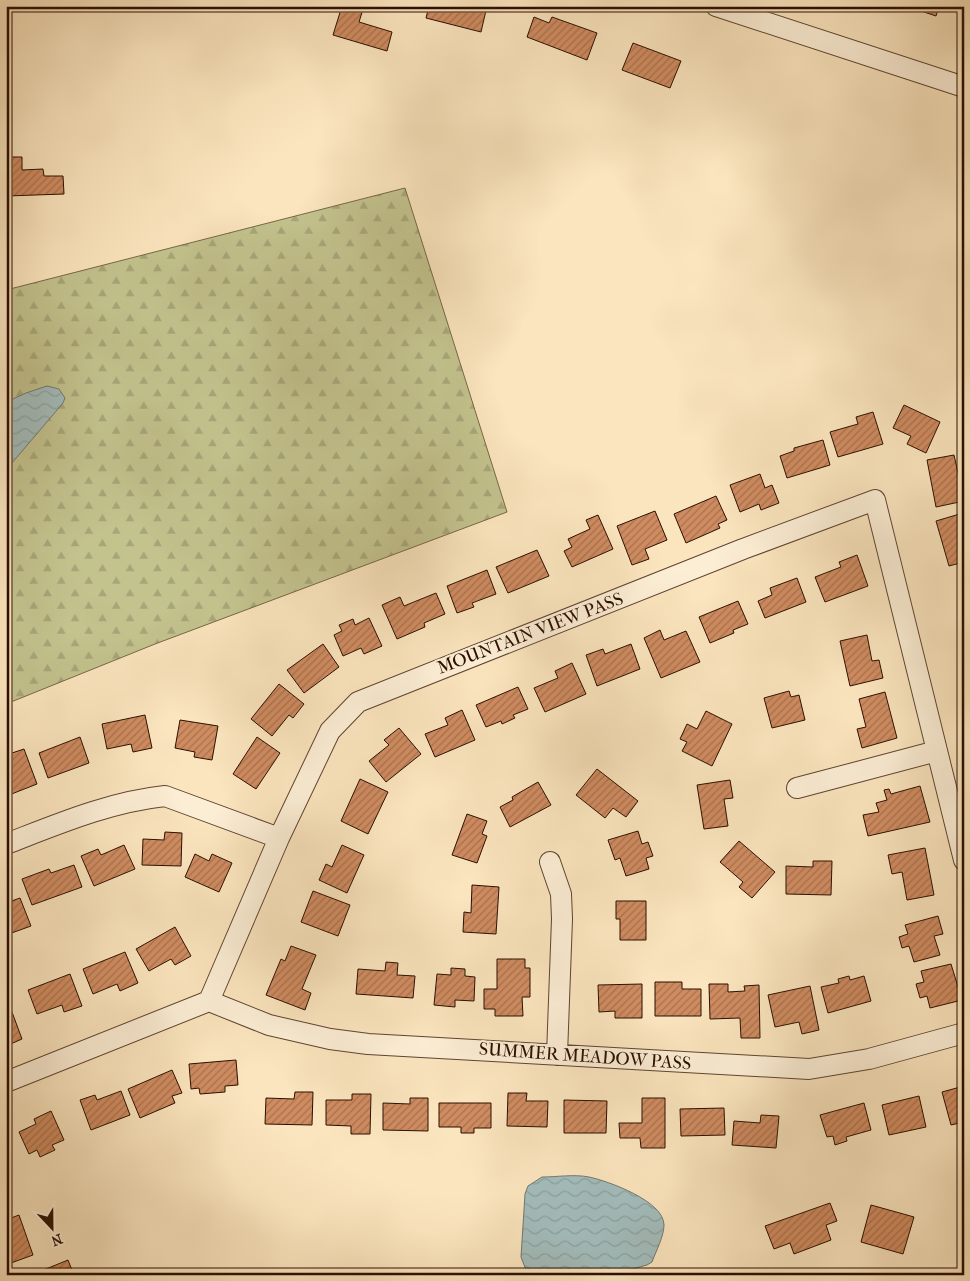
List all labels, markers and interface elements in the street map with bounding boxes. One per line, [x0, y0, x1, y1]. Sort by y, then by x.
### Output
street label: MOUNTAIN VIEW PASS [434, 588, 626, 679]
street label: SUMMER MEADOW PASS [478, 1039, 692, 1074]
north arrow [28, 1204, 78, 1254]
text: N [48, 1230, 65, 1250]

